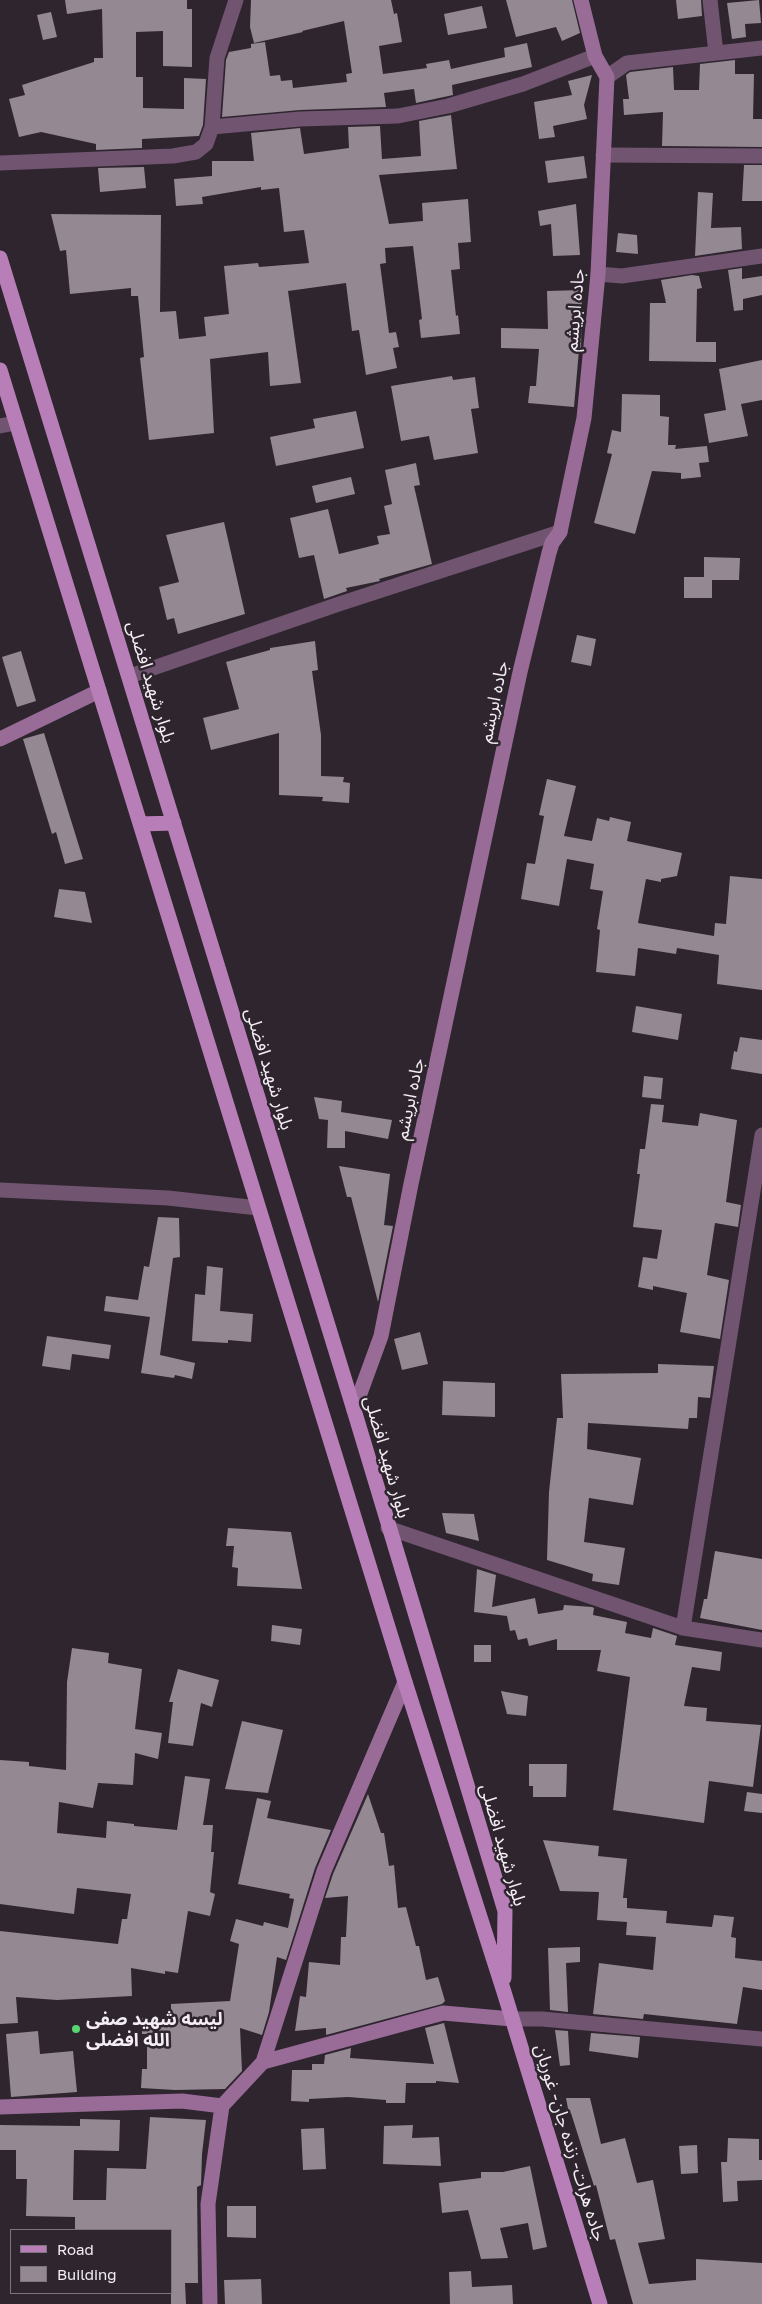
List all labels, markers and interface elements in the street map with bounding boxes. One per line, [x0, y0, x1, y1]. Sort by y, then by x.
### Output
street label: جاده ابریشم [561, 268, 589, 352]
street label: بلوار شهید افضلی [122, 618, 180, 746]
street label: جاده ابریشم [475, 659, 513, 745]
street label: بلوار شهید افضلی [240, 1005, 298, 1133]
street label: جاده ابریشم [391, 1056, 429, 1142]
street label: بلوار شهید افضلی [359, 1393, 415, 1521]
street label: بلوار شهید افضلی [475, 1781, 531, 1909]
place label: لیسه شهید صفی الله افضلی [86, 2008, 223, 2050]
marker: لیسه شهید صفی الله افضلی [70, 2023, 82, 2035]
street label: جاده هرات- زنده جان- غوریان [530, 2042, 610, 2244]
legend [10, 2229, 172, 2294]
text: Road [57, 2240, 94, 2258]
text: Building [57, 2265, 117, 2283]

